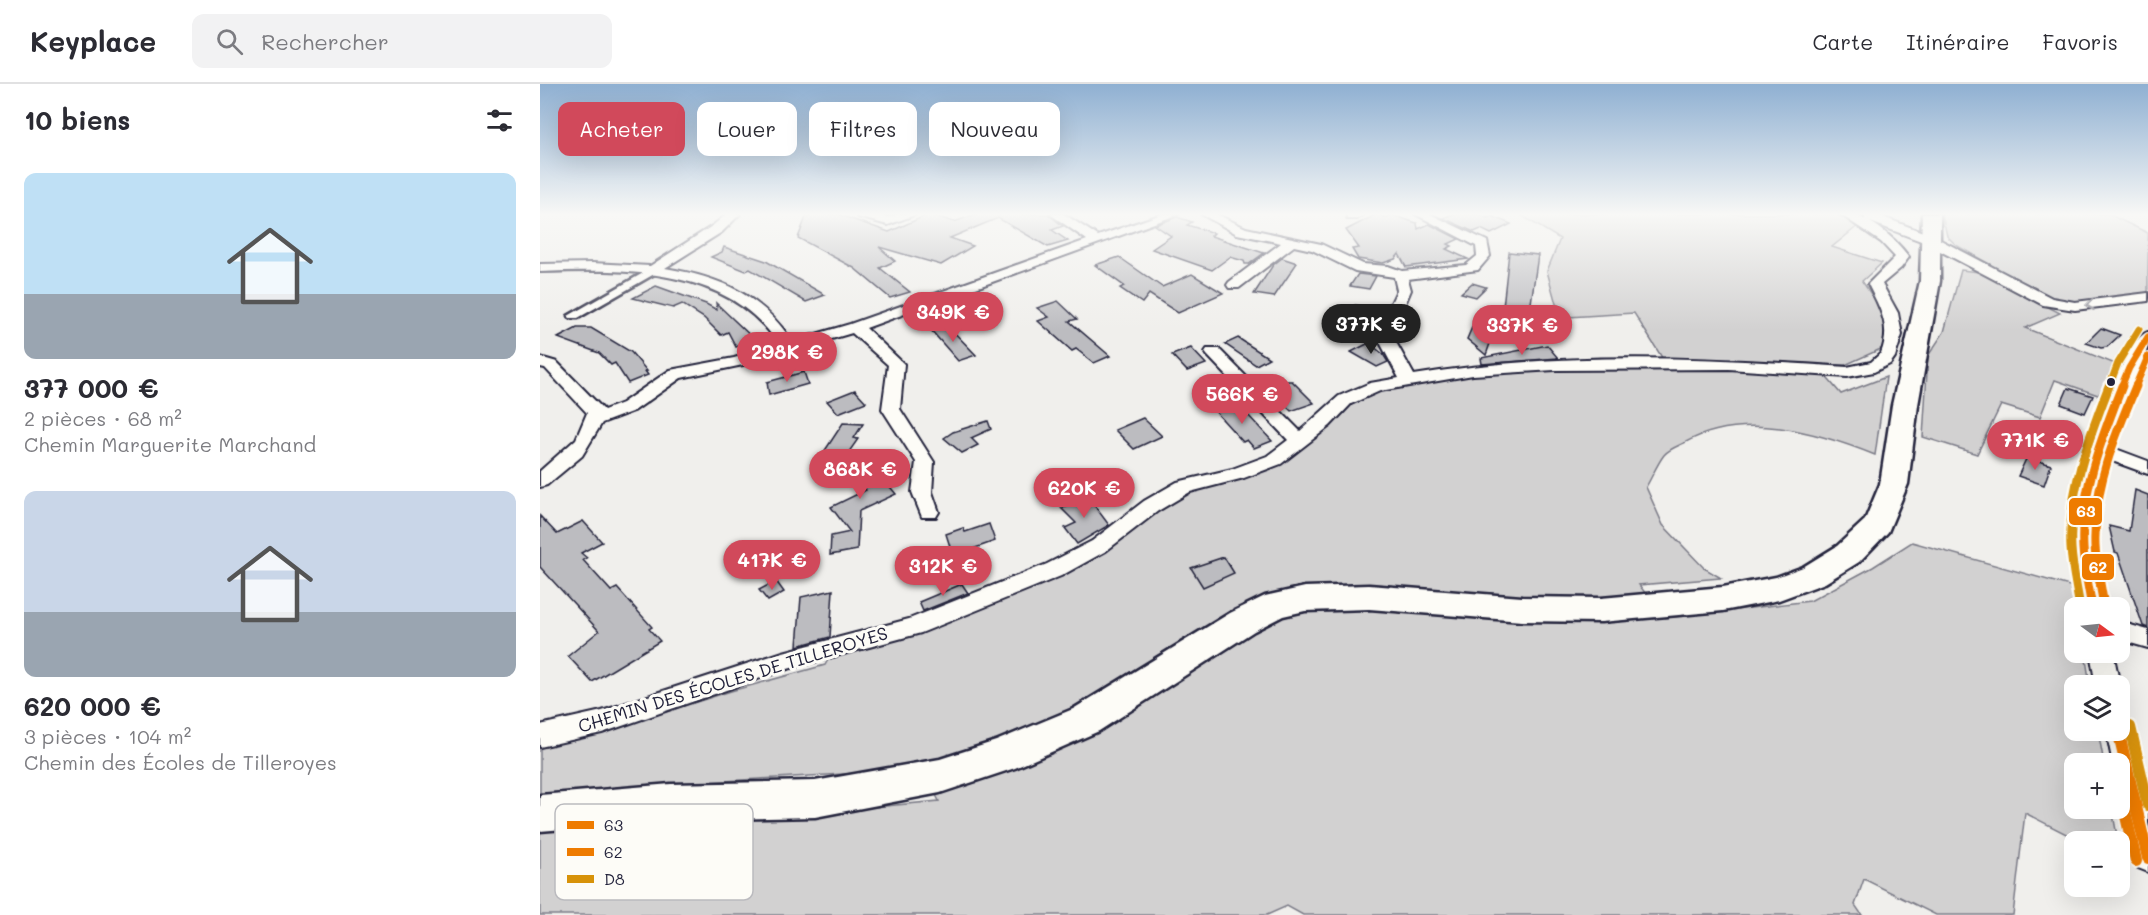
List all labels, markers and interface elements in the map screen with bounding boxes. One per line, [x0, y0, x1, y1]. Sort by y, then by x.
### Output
search box [192, 14, 612, 68]
text: Keyplace [30, 23, 156, 59]
icon: search [213, 25, 246, 58]
text: Rechercher [261, 27, 389, 56]
text: Carte [1812, 28, 1873, 55]
text: Itinéraire [1906, 28, 2009, 55]
text: Favoris [2042, 28, 2118, 55]
chip: Acheter [558, 102, 685, 156]
chip: Louer [697, 102, 797, 156]
chip: Filtres [809, 102, 917, 156]
chip: Nouveau [929, 102, 1060, 156]
text: 10 biens [24, 103, 130, 137]
icon: filters [483, 104, 516, 137]
icon: home [216, 212, 324, 320]
pin: 349K € [904, 292, 1002, 343]
text: 349K € [916, 298, 990, 324]
one-way arrow [2085, 298, 2095, 310]
pin: 377K € [1322, 304, 1420, 355]
pin: 337K € [1473, 305, 1571, 356]
text: 377K € [1336, 310, 1406, 336]
text: 337K € [1486, 311, 1558, 337]
pin: 298K € [738, 332, 836, 383]
text: 298K € [751, 338, 823, 364]
text: 377 000 € [24, 371, 159, 405]
pin: 566K € [1193, 374, 1291, 425]
unlabelled marker [2105, 376, 2117, 388]
text: 566K € [1206, 380, 1278, 406]
text: 2 pièces · 68 m² [24, 405, 182, 431]
pin: 771K € [1986, 420, 2084, 471]
text: 771K € [2001, 426, 2069, 452]
text: Chemin Marguerite Marchand [24, 431, 316, 457]
pin: 868K € [811, 449, 909, 500]
text: 868K € [823, 455, 897, 481]
pin: 620K € [1035, 468, 1133, 519]
text: 620K € [1048, 474, 1120, 500]
line badge: 63 [2068, 497, 2103, 526]
text: 63 [2076, 500, 2096, 521]
icon: home [216, 530, 324, 638]
pin: 417K € [723, 540, 821, 591]
text: 417K € [737, 546, 807, 572]
pin: 312K € [894, 546, 992, 597]
text: 312K € [909, 552, 977, 578]
line badge: 62 [2081, 553, 2115, 581]
text: 62 [2089, 556, 2107, 577]
north arrow [2064, 597, 2130, 663]
map controls [2064, 597, 2130, 897]
street label: CHEMIN DES ÉCOLES DE TILLEROYES [575, 620, 890, 738]
button: layers [2064, 675, 2130, 741]
text: 620 000 € [24, 689, 161, 723]
text: 3 pièces · 104 m² [24, 723, 191, 749]
text: Chemin des Écoles de Tilleroyes [24, 749, 337, 775]
button: + [2064, 753, 2130, 819]
legend [555, 804, 753, 900]
text: 63 [604, 814, 623, 835]
button: − [2064, 831, 2130, 897]
text: 62 [604, 841, 623, 862]
text: D8 [604, 868, 625, 889]

